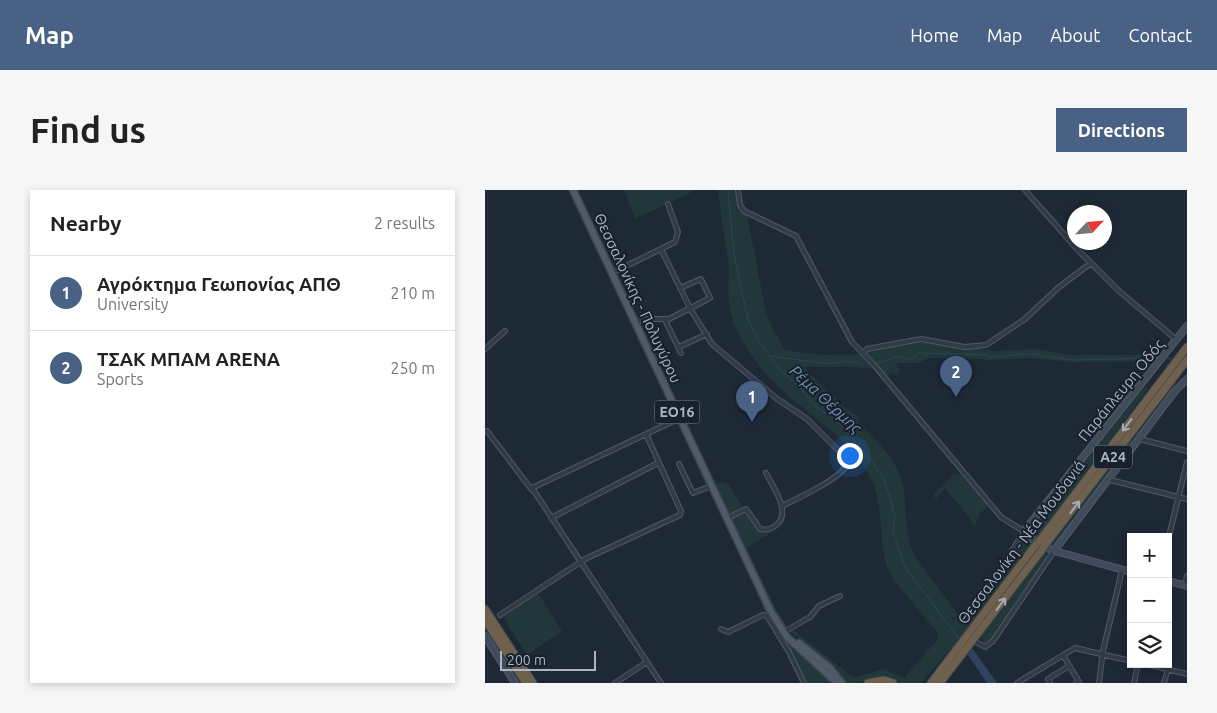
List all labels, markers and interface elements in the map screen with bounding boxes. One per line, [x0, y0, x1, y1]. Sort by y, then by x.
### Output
text: Map [25, 22, 74, 49]
text: Home [910, 25, 959, 45]
text: Map [987, 25, 1022, 45]
text: About [1050, 25, 1100, 45]
text: Contact [1128, 25, 1192, 45]
button: Directions [1056, 108, 1187, 152]
text: Find us [30, 110, 146, 150]
north arrow [1067, 205, 1112, 250]
street label: Θεσσαλονίκης - Πολυγύρου [591, 210, 685, 386]
text: Nearby [50, 211, 121, 235]
text: 2 results [374, 214, 435, 232]
text: Αγρόκτημα Γεωπονίας ΑΠΘ [97, 273, 341, 295]
text: 1 [61, 284, 71, 302]
text: 210 m [390, 284, 435, 302]
text: University [97, 295, 168, 313]
street label: Παράπλευρη Οδός [1075, 335, 1167, 444]
text: ΤΣΑΚ ΜΠΑΜ ARENA [97, 348, 280, 370]
pin: 2 [940, 356, 972, 397]
text: 2 [61, 359, 71, 377]
text: 250 m [390, 359, 435, 377]
water label: Ρέμα Θέρμης [786, 361, 866, 438]
text: Sports [97, 370, 143, 388]
pin: 1 [736, 381, 768, 422]
road number: ΕΟ16 [655, 400, 699, 423]
one-way arrow [1122, 418, 1133, 431]
your location [837, 443, 863, 469]
road number: Α24 [1094, 446, 1132, 468]
street label: Θεσσαλονίκη - Νέα Μουδανιά [954, 457, 1088, 627]
one-way arrow [1070, 500, 1080, 514]
map controls [1127, 533, 1172, 668]
button: + [1127, 533, 1172, 578]
button: − [1127, 578, 1172, 623]
one-way arrow [995, 597, 1006, 610]
button: layers [1127, 623, 1172, 668]
scale bar [500, 648, 596, 671]
text: 200 m [507, 652, 546, 668]

